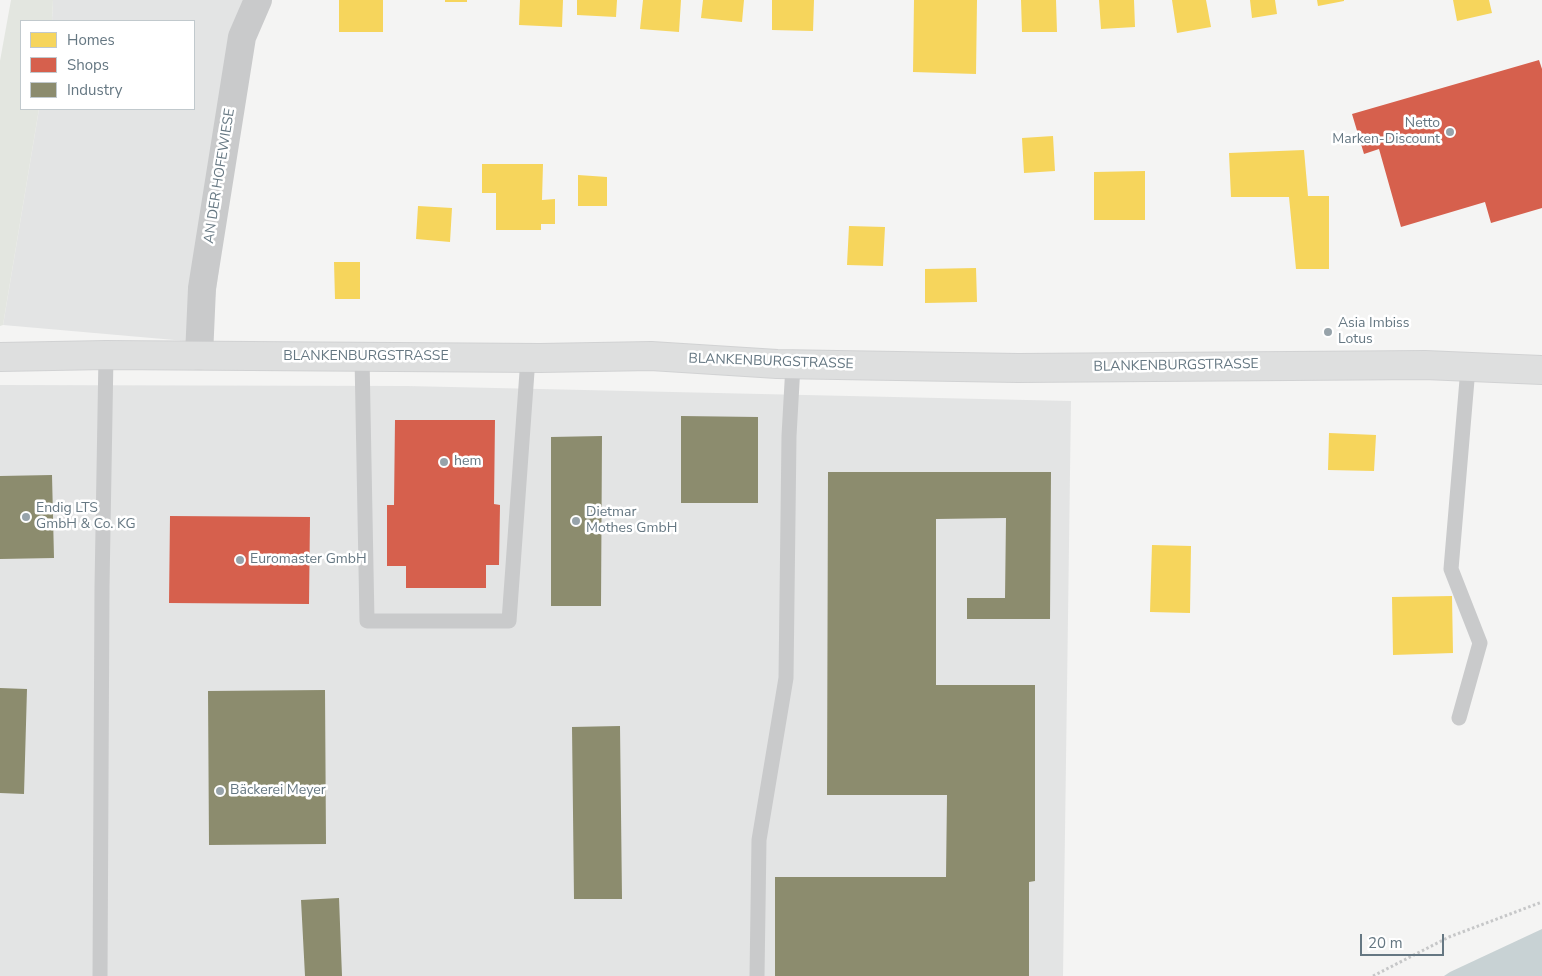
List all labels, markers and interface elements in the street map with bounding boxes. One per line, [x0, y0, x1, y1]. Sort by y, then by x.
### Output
legend [20, 20, 195, 110]
text: Homes [67, 30, 115, 50]
text: Shops [67, 55, 109, 75]
text: Industry [67, 80, 122, 100]
street label: AN DER HOFEWIESE [201, 107, 239, 245]
place label: Netto Marken-Discount [1332, 116, 1440, 148]
marker: Netto Marken-Discount [1444, 126, 1456, 138]
place label: Asia Imbiss Lotus [1338, 316, 1410, 348]
marker: Asia Imbiss Lotus [1322, 326, 1334, 338]
street label: BLANKENBURGSTRASSE [283, 349, 449, 365]
street label: BLANKENBURGSTRASSE [688, 351, 854, 373]
street label: BLANKENBURGSTRASSE [1093, 356, 1259, 376]
place label: hem [454, 454, 481, 470]
marker: hem [438, 456, 450, 468]
place label: Endig LTS GmbH & Co. KG [36, 501, 136, 534]
place label: Dietmar Mothes GmbH [586, 505, 677, 538]
marker: Endig LTS GmbH & Co. KG [20, 511, 32, 523]
marker: Dietmar Mothes GmbH [570, 515, 582, 527]
place label: Euromaster GmbH [250, 552, 367, 568]
marker: Euromaster GmbH [234, 554, 246, 566]
place label: Bäckerei Meyer [230, 783, 326, 799]
marker: Bäckerei Meyer [214, 785, 226, 797]
scale bar [1362, 924, 1446, 956]
text: 20 m [1368, 933, 1403, 953]

